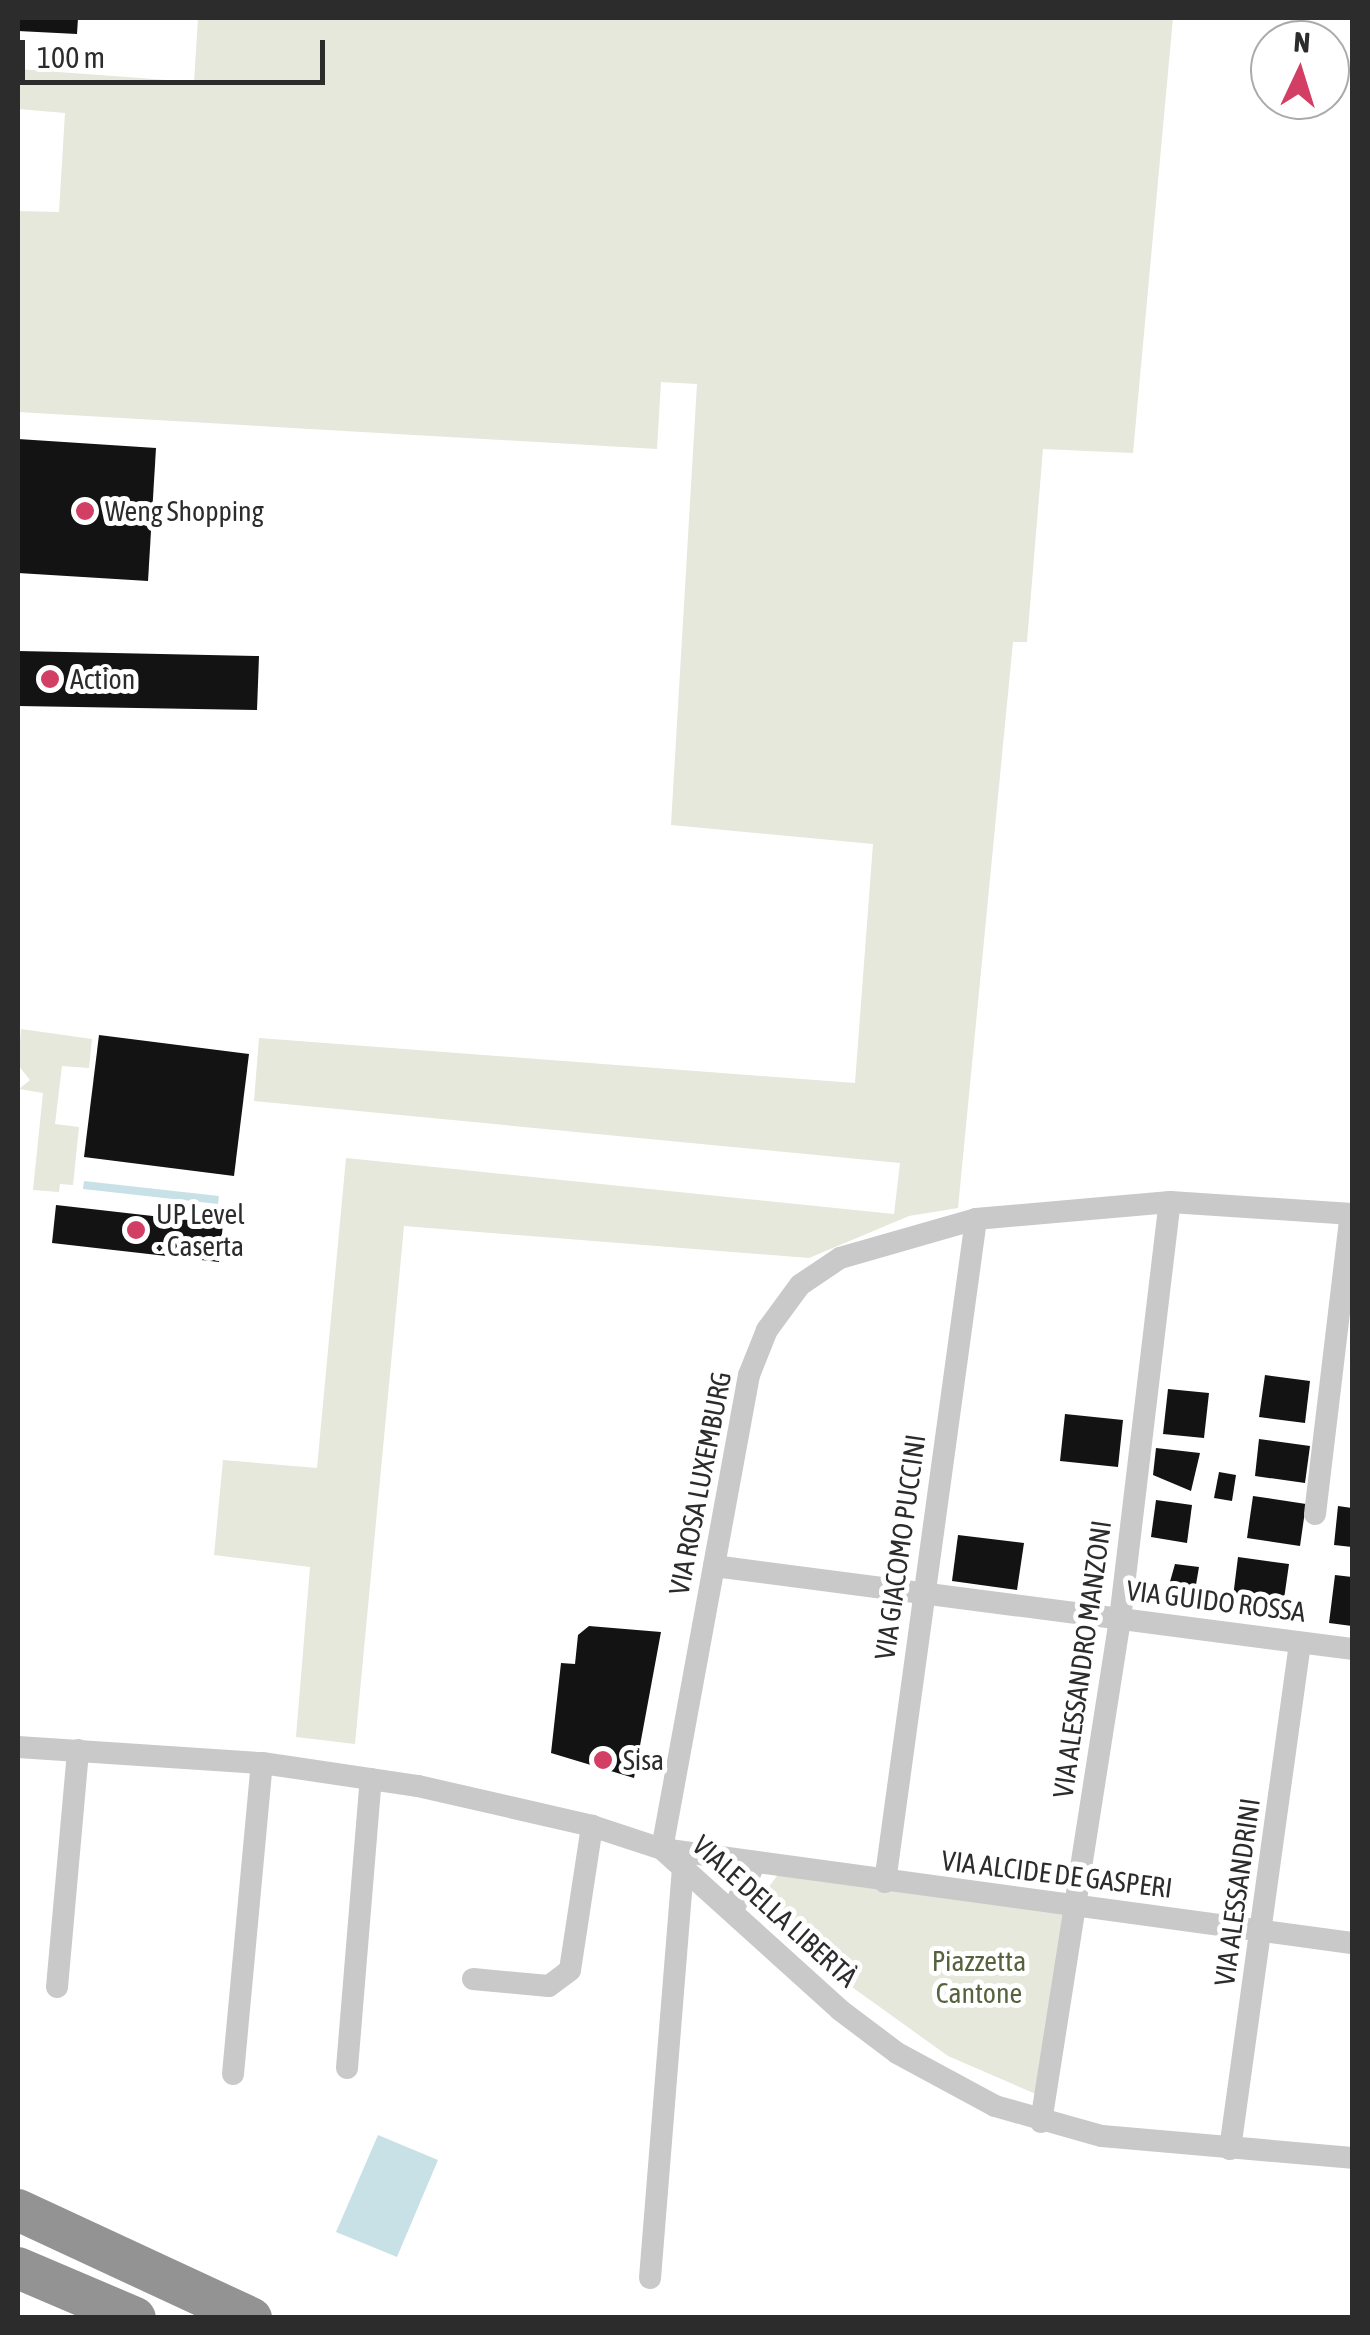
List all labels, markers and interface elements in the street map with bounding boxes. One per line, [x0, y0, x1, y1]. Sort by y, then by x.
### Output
scale bar [25, 20, 330, 82]
north arrow [1250, 20, 1350, 120]
text: N [1293, 26, 1311, 59]
text: 100 m [37, 40, 105, 74]
place label: Weng Shopping [105, 494, 264, 528]
marker: Weng Shopping [74, 500, 96, 522]
place label: Action [70, 662, 135, 696]
marker: Action [39, 668, 61, 690]
place label: UP Level - Caserta [156, 1197, 245, 1263]
marker: UP Level - Caserta [125, 1219, 147, 1241]
street label: VIA ROSA LUXEMBURG [662, 1368, 738, 1598]
street label: VIA GIACOMO PUCCINI [868, 1432, 932, 1662]
street label: VIA ALESSANDRO MANZONI [1046, 1518, 1118, 1800]
street label: VIA GUIDO ROSSA [1125, 1573, 1307, 1629]
place label: Sisa [623, 1743, 664, 1777]
marker: Sisa [592, 1749, 614, 1771]
street label: VIA ALESSANDRINI [1207, 1796, 1267, 1988]
street label: VIALE DELLA LIBERTÀ [686, 1828, 864, 1994]
street label: VIA ALCIDE DE GASPERI [940, 1843, 1174, 1905]
park label: Piazzetta Cantone [932, 1944, 1026, 2010]

